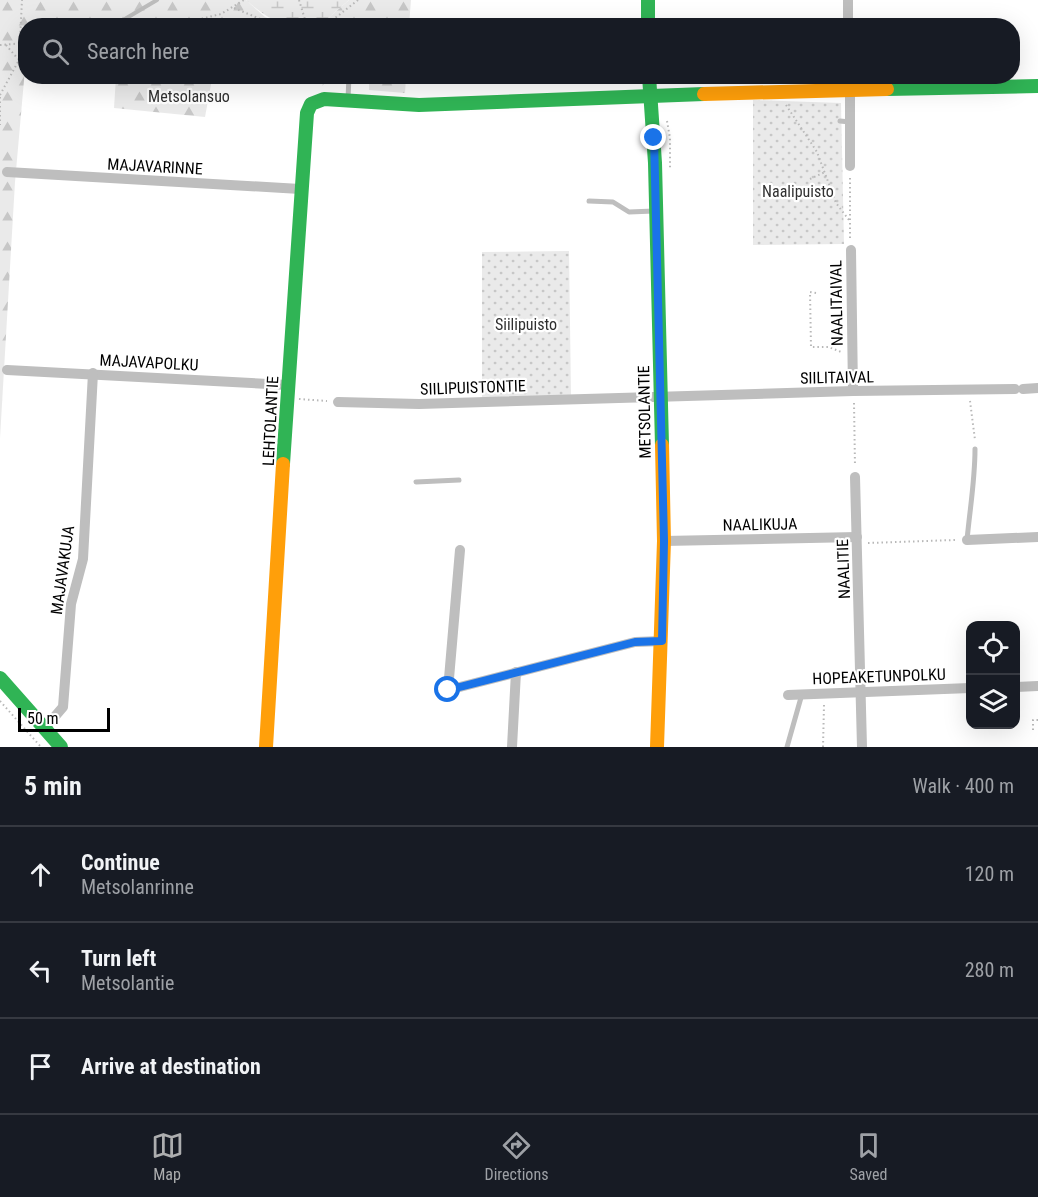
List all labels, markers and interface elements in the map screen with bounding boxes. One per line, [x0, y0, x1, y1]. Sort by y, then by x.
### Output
search box [18, 18, 1020, 84]
icon: search [39, 35, 72, 68]
text: Search here [87, 39, 189, 64]
park label: Metsolansuo [148, 87, 230, 106]
route end [640, 124, 666, 150]
street label: MAJAVARINNE [107, 155, 203, 178]
park label: Naalipuisto [762, 182, 834, 201]
street label: NAALITAIVAL [826, 259, 847, 346]
park label: Siilipuisto [495, 315, 557, 334]
street label: MAJAVAPOLKU [99, 350, 199, 375]
street label: METSOLANTIE [634, 365, 655, 459]
street label: SIILITAIVAL [800, 367, 874, 388]
street label: LEHTOLANTIE [259, 376, 282, 466]
street label: SIILIPUISTONTIE [420, 376, 526, 399]
street label: NAALIKUJA [723, 514, 797, 535]
street label: MAJAVAKUJA [47, 524, 78, 616]
street label: NAALITIE [833, 539, 854, 599]
map controls [966, 621, 1020, 729]
button: locate [966, 621, 1020, 675]
street label: HOPEAKETUNPOLKU [812, 665, 946, 688]
button: layers [966, 675, 1020, 729]
route start [434, 676, 460, 702]
scale bar [18, 705, 110, 732]
text: 50 m [27, 709, 59, 728]
text: 5 min [24, 771, 82, 801]
text: Walk · 400 m [913, 774, 1014, 798]
text: Continue [81, 850, 160, 875]
icon: ahead [24, 858, 57, 891]
text: 120 m [965, 862, 1014, 886]
text: Metsolanrinne [81, 875, 194, 899]
text: Turn left [81, 946, 156, 971]
icon: left [24, 954, 57, 987]
text: 280 m [965, 958, 1014, 982]
text: Metsolantie [81, 971, 174, 995]
icon: arrive [24, 1050, 57, 1083]
text: Arrive at destination [81, 1054, 261, 1079]
tab: Map [151, 1129, 184, 1184]
tab: Directions [485, 1129, 548, 1184]
tab: Saved [849, 1129, 887, 1184]

